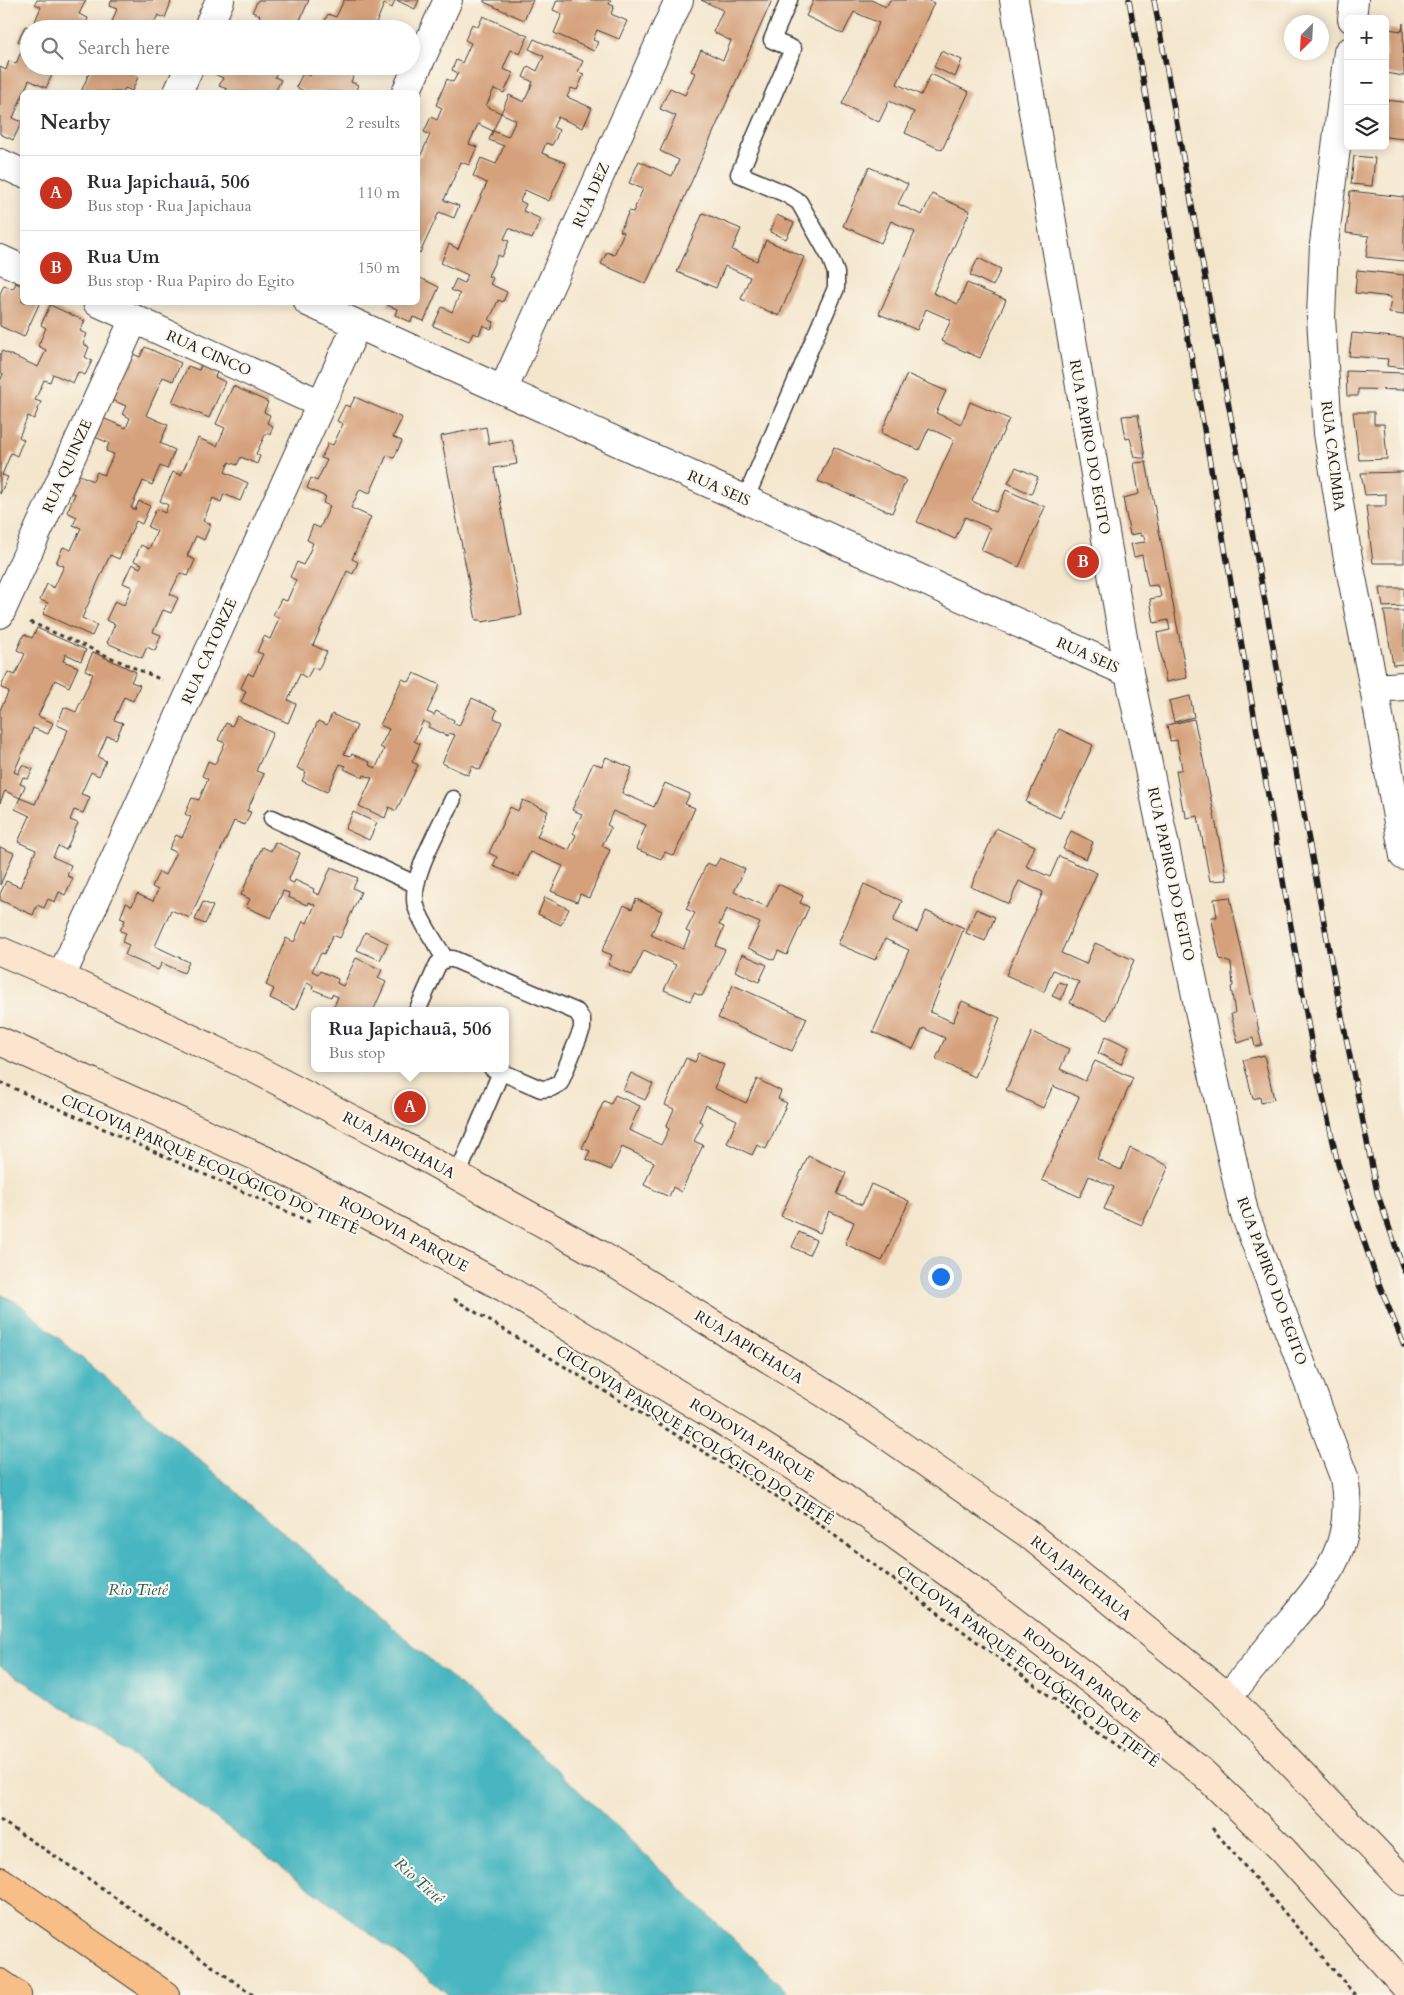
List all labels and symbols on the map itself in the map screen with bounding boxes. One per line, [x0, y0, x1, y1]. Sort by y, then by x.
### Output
north arrow [1284, 15, 1329, 60]
street label: RUA DEZ [568, 159, 614, 231]
street label: RUA CINCO [163, 325, 255, 381]
street label: RUA PAPIRO DO EGITO [1065, 358, 1115, 536]
street label: RUA CACIMBA [1316, 400, 1350, 513]
street label: RUA QUINZE [37, 416, 97, 516]
street label: RUA SEIS [684, 465, 754, 511]
pin: B [1067, 543, 1099, 581]
street label: RUA CATORZE [177, 595, 241, 707]
street label: RUA SEIS [1053, 632, 1123, 678]
street label: RUA PAPIRO DO EGITO [1143, 785, 1199, 963]
street label: CICLOVIA PARQUE ECOLÓGICO DO TIETÊ [58, 1088, 363, 1239]
pin: A [394, 1088, 426, 1126]
street label: RUA JAPICHAUA [340, 1108, 458, 1182]
street label: RODOVIA PARQUE [336, 1191, 472, 1277]
street label: RUA PAPIRO DO EGITO [1232, 1194, 1312, 1368]
your location [928, 1264, 954, 1290]
street label: RUA JAPICHAUA [691, 1305, 807, 1389]
street label: CICLOVIA PARQUE ECOLÓGICO DO TIETÊ [552, 1340, 838, 1529]
street label: RODOVIA PARQUE [686, 1393, 818, 1487]
street label: RUA JAPICHAUA [1026, 1531, 1136, 1625]
street label: CICLOVIA PARQUE ECOLÓGICO DO TIETÊ [893, 1560, 1164, 1772]
water label: Rio Tietê [108, 1579, 169, 1601]
street label: RODOVIA PARQUE [1019, 1623, 1145, 1727]
water label: Rio Tietê [389, 1853, 449, 1910]

